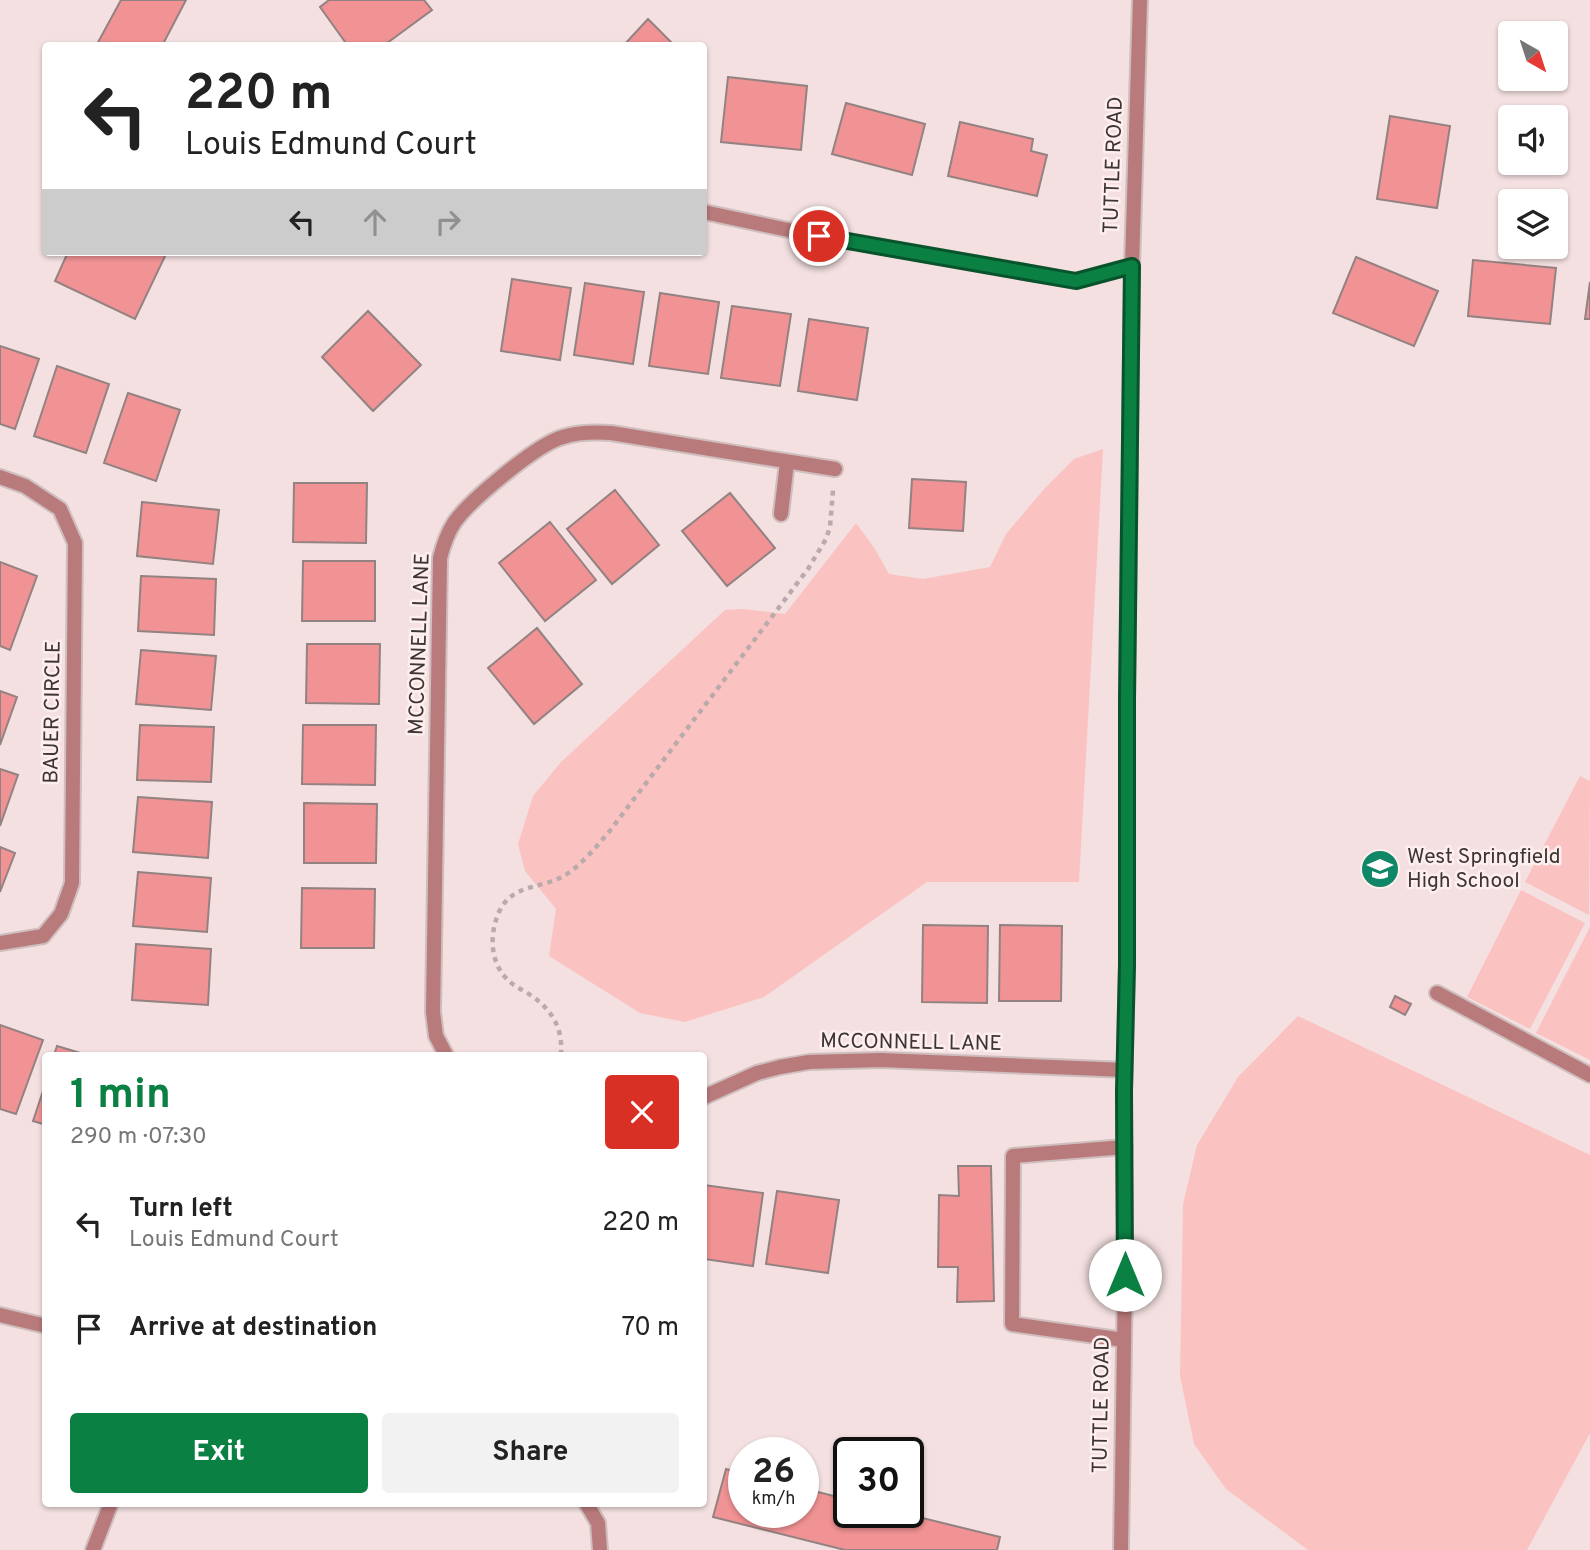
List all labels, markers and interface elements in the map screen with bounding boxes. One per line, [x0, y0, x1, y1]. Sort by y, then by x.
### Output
north arrow [1498, 21, 1568, 91]
map controls [1498, 21, 1568, 259]
text: 220 m [185, 65, 332, 127]
icon: left [70, 70, 161, 161]
street label: TUTTLE ROAD [1098, 96, 1130, 234]
button: sound [1498, 105, 1568, 175]
text: Louis Edmund Court [185, 126, 477, 166]
button: layers [1498, 189, 1568, 259]
icon: left [283, 203, 321, 241]
icon: ahead [356, 203, 394, 241]
icon: right [429, 203, 467, 241]
pin [789, 206, 849, 266]
icon: arrive [800, 217, 838, 255]
street label: MCCONNELL LANE [403, 553, 437, 735]
street label: BAUER CIRCLE [38, 640, 68, 784]
place label: West Springfield High School [1407, 844, 1560, 895]
school or university icon: West Springfield High School [1359, 848, 1401, 890]
street label: MCCONNELL LANE [820, 1028, 1002, 1058]
text: 1 min [70, 1070, 171, 1123]
button: close [605, 1075, 679, 1149]
text: 290 m · 07:30 [70, 1123, 207, 1152]
text: Turn left [129, 1193, 233, 1226]
icon: left [70, 1205, 108, 1243]
text: 220 m [602, 1207, 679, 1240]
text: Louis Edmund Court [129, 1226, 339, 1255]
position arrow [1088, 1238, 1162, 1312]
icon: arrive [70, 1310, 108, 1348]
text: Arrive at destination [129, 1312, 377, 1345]
text: 70 m [621, 1312, 679, 1345]
street label: TUTTLE ROAD [1087, 1336, 1117, 1474]
button: Exit [70, 1413, 368, 1493]
button: Share [382, 1413, 679, 1493]
speed limit sign: 30 [833, 1437, 924, 1528]
text: 26 [752, 1451, 795, 1495]
text: km/h [752, 1488, 795, 1511]

